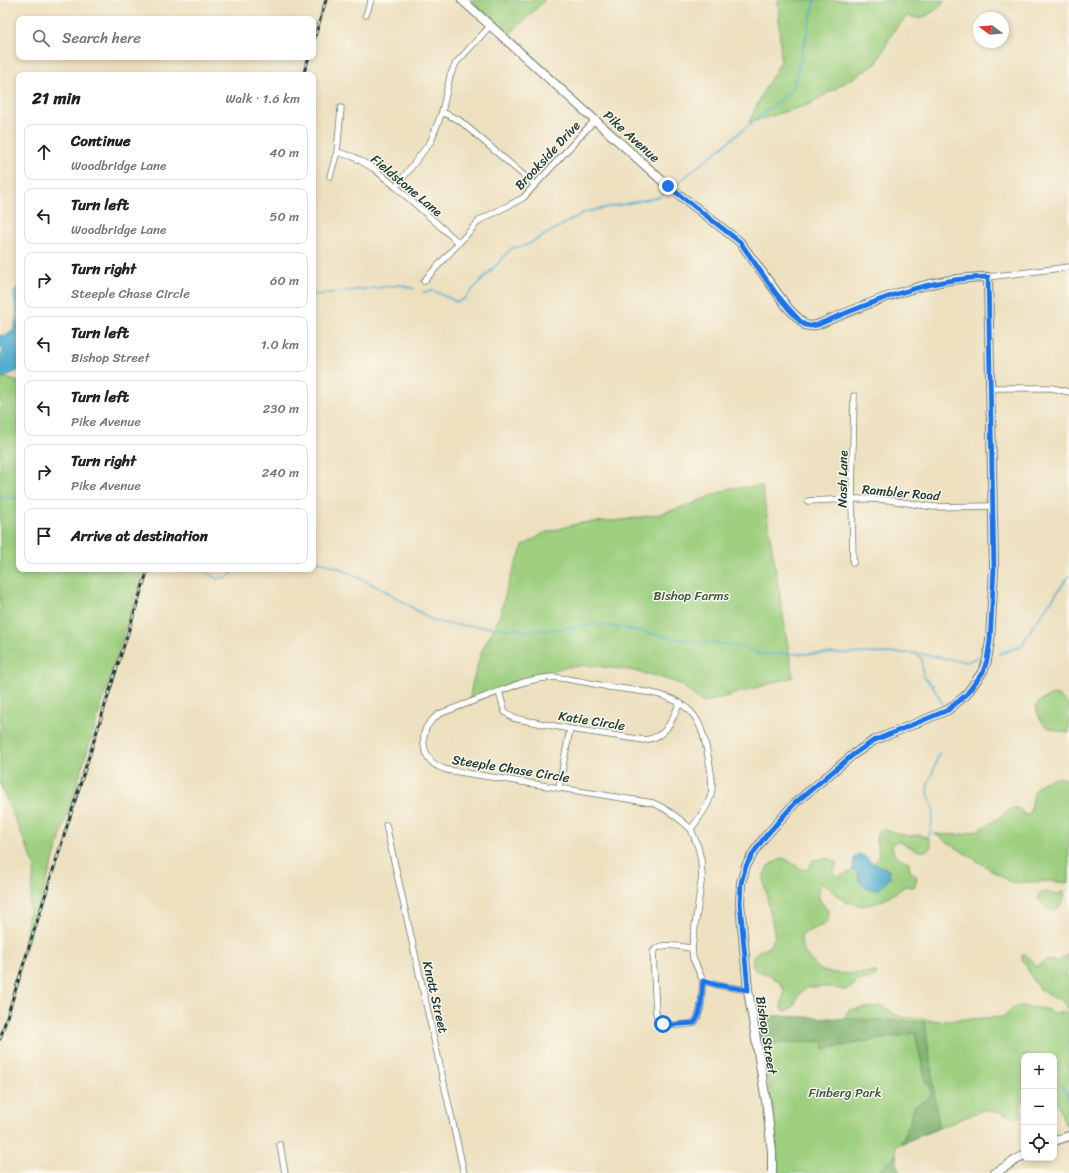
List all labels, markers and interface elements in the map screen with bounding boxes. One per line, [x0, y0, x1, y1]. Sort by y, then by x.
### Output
north arrow [973, 12, 1009, 48]
search box [16, 16, 316, 60]
text: Search here [62, 25, 141, 51]
icon: search [30, 27, 52, 49]
text: 21 min [32, 83, 80, 113]
text: Walk · 1.6 km [225, 87, 300, 110]
street label: Pike Avenue [598, 104, 666, 169]
street label: Brookside Drive [509, 115, 586, 196]
text: Continue [71, 128, 131, 154]
icon: ahead [33, 141, 55, 163]
text: 40 m [269, 141, 299, 164]
street label: Fieldstone Lane [365, 148, 448, 223]
text: Woodbridge Lane [71, 154, 166, 177]
route end [659, 177, 677, 195]
text: Turn left [71, 192, 129, 218]
icon: left [33, 205, 55, 227]
text: 50 m [269, 205, 299, 228]
text: Woodbridge Lane [71, 218, 166, 241]
text: Turn right [71, 256, 136, 282]
icon: right [33, 269, 55, 291]
text: 60 m [270, 269, 299, 292]
text: Steeple Chase Circle [71, 282, 190, 305]
text: Turn left [71, 320, 129, 346]
icon: left [33, 333, 55, 355]
text: 1.0 km [261, 333, 299, 356]
text: Bishop Street [71, 346, 150, 369]
text: Turn left [71, 384, 129, 410]
icon: left [33, 397, 55, 419]
text: 230 m [263, 397, 299, 420]
text: Pike Avenue [71, 410, 141, 433]
text: Turn right [71, 448, 136, 474]
street label: Nash Lane [830, 450, 855, 508]
icon: right [33, 461, 55, 483]
text: 240 m [262, 461, 299, 484]
text: Pike Avenue [71, 474, 141, 497]
street label: Rambler Road [861, 478, 942, 507]
text: Arrive at destination [71, 523, 208, 549]
icon: arrive [33, 525, 55, 547]
park label: Bishop Farms [653, 584, 730, 607]
street label: Katie Circle [557, 704, 627, 737]
street label: Steeple Chase Circle [450, 748, 572, 789]
street label: Knott Street [416, 959, 455, 1036]
street label: Bishop Street [749, 994, 784, 1077]
route start [654, 1015, 672, 1033]
map controls [1021, 1053, 1057, 1161]
button: + [1021, 1053, 1057, 1089]
park label: Finberg Park [808, 1081, 882, 1104]
button: − [1021, 1089, 1057, 1125]
button: locate [1021, 1125, 1057, 1161]

